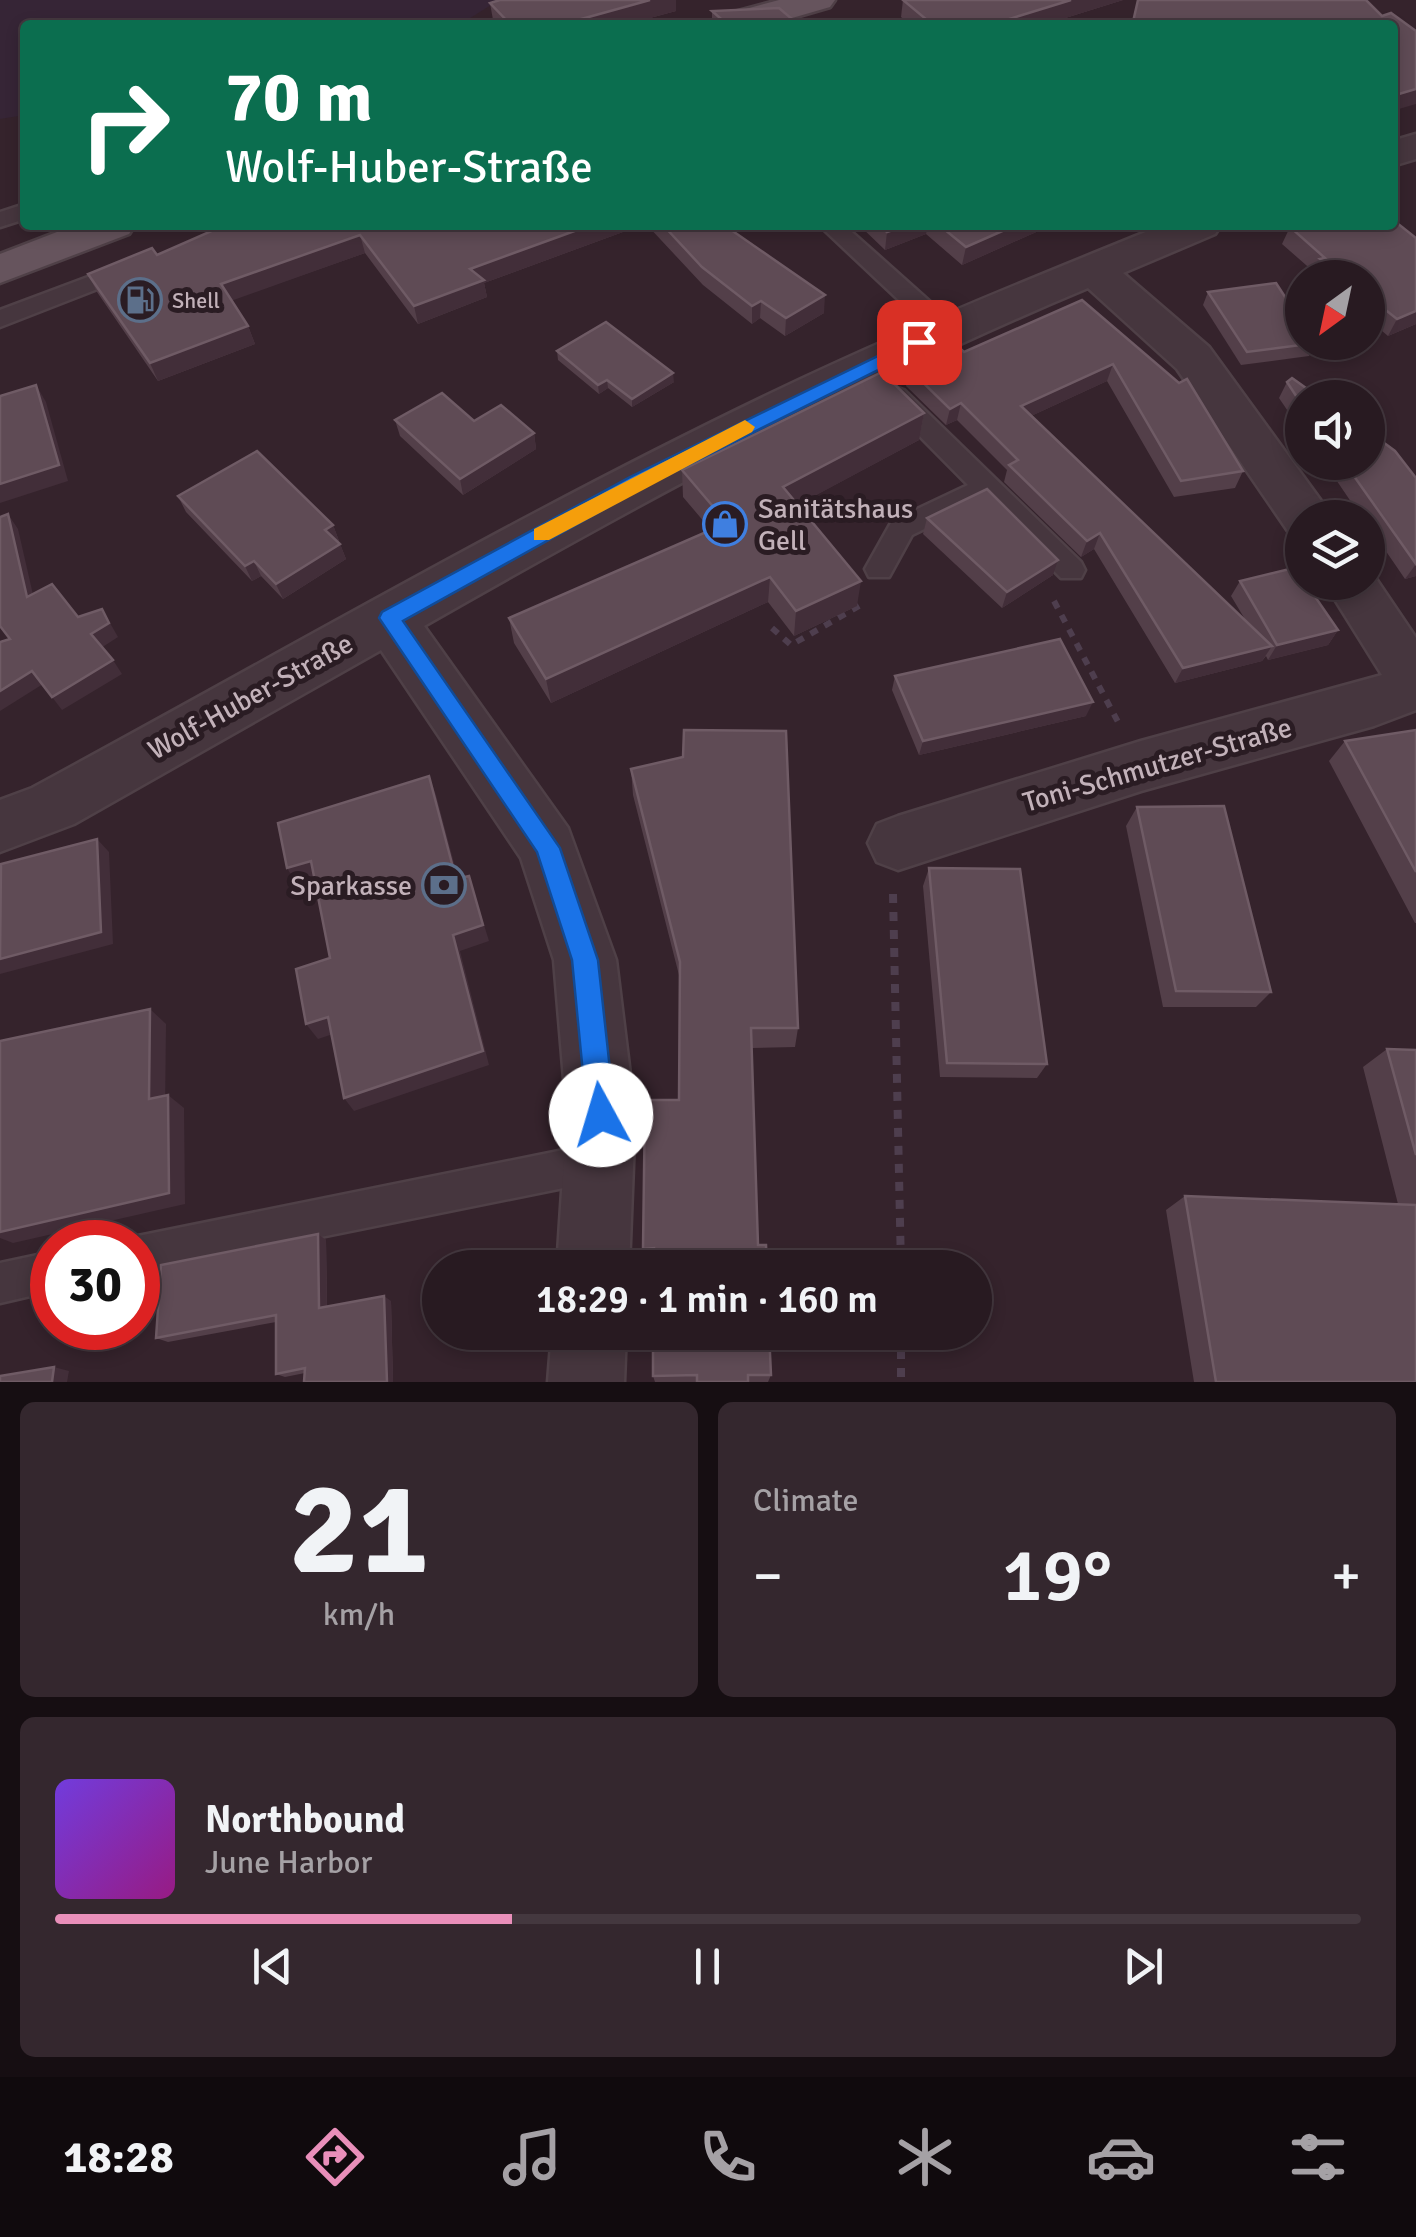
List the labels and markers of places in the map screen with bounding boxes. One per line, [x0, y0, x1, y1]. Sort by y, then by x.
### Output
fuel station icon: Shell [117, 277, 163, 323]
place label: Shell [172, 287, 220, 314]
pin [877, 300, 962, 385]
place label: Sanitätshaus Gell [758, 492, 913, 558]
shop icon: Sanitätshaus Gell [702, 501, 748, 547]
bank icon: Sparkasse [421, 862, 467, 908]
place label: Sparkasse [290, 869, 412, 903]

